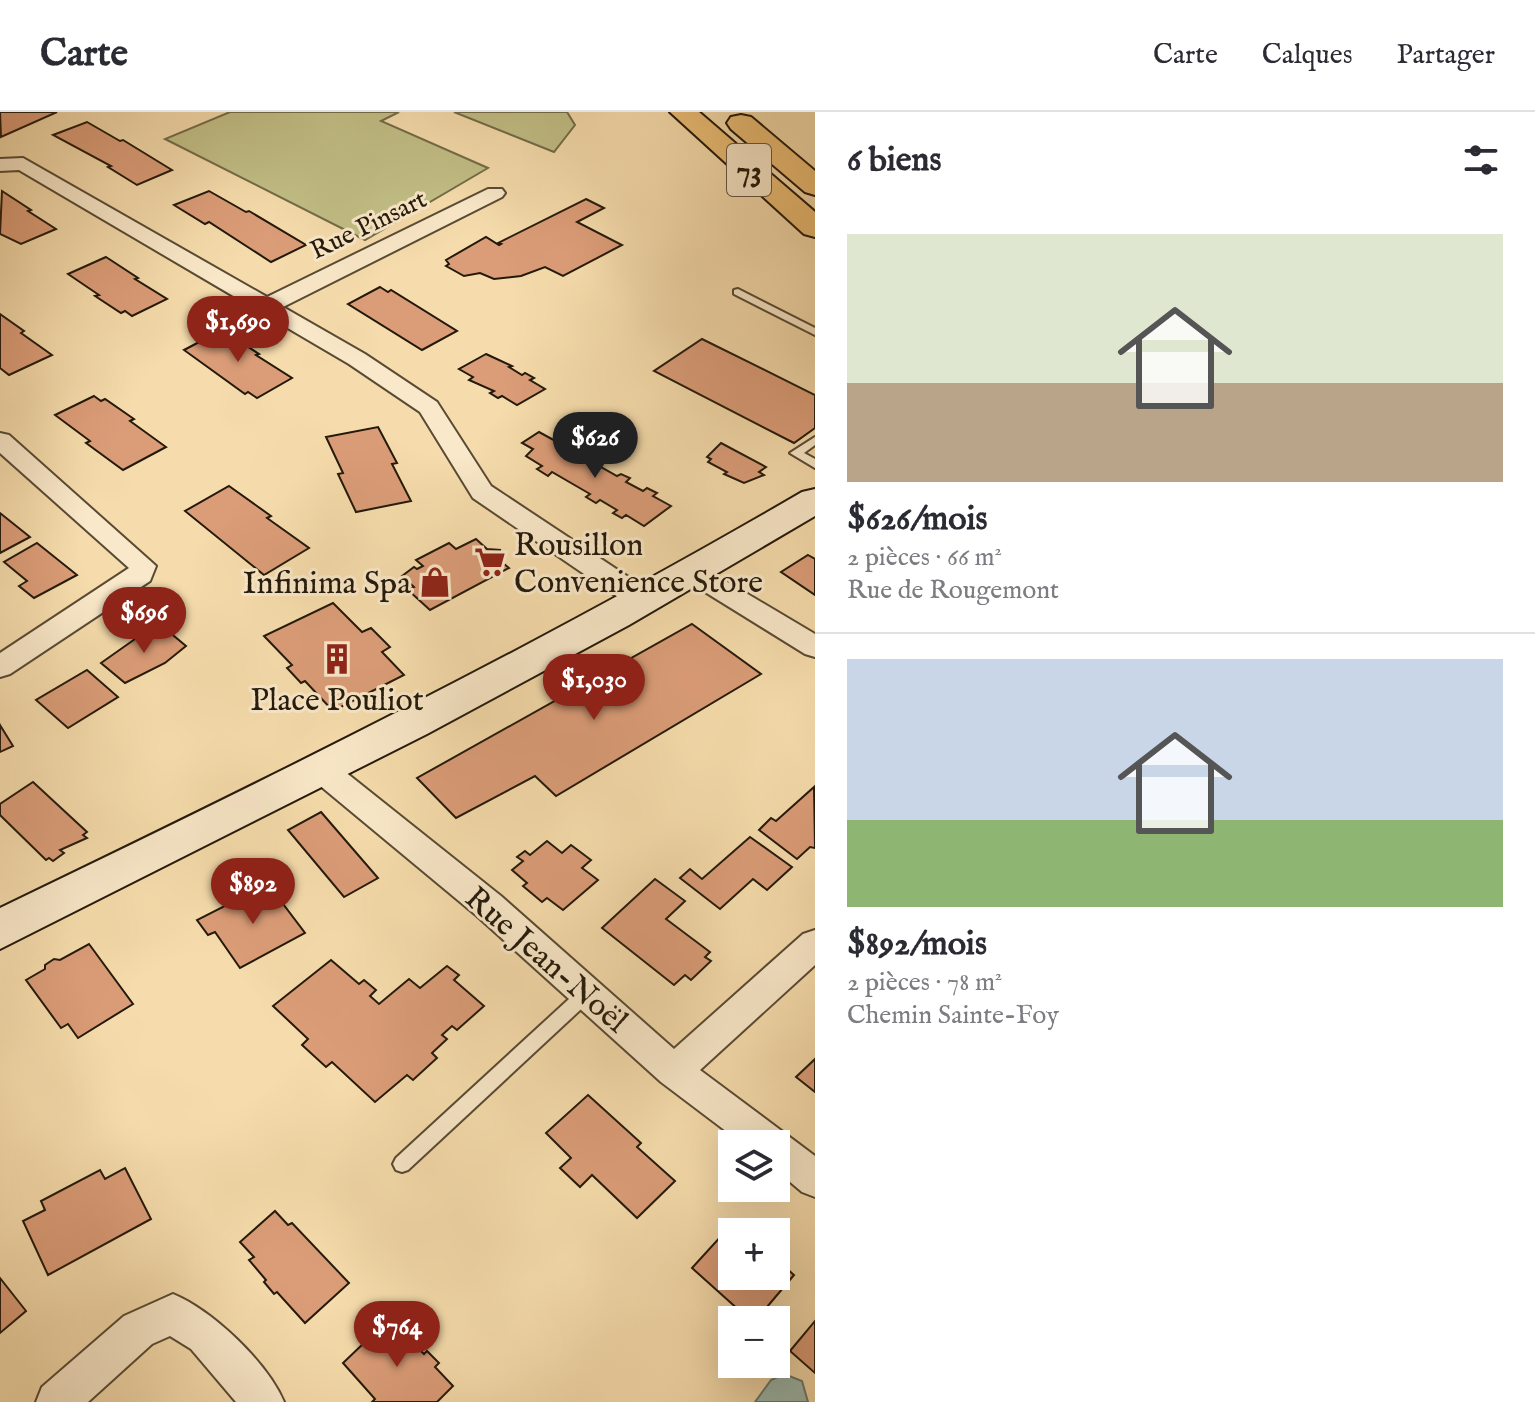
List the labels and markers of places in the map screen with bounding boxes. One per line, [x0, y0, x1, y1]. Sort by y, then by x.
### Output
pin: $1,690 [173, 296, 303, 364]
pin: $626 [548, 412, 642, 480]
place label: Rousillon Convenience Store [514, 526, 763, 604]
supermarket icon: Rousillon Convenience Store [473, 545, 507, 579]
place label: Infinima Spa [243, 564, 411, 605]
shop icon: Infinima Spa [418, 565, 452, 599]
pin: $696 [97, 587, 191, 655]
building icon: Place Pouliot [320, 642, 354, 676]
pin: $1,030 [529, 654, 659, 722]
place label: Place Pouliot [250, 681, 424, 722]
pin: $892 [206, 858, 300, 926]
pin: $764 [350, 1301, 444, 1369]

